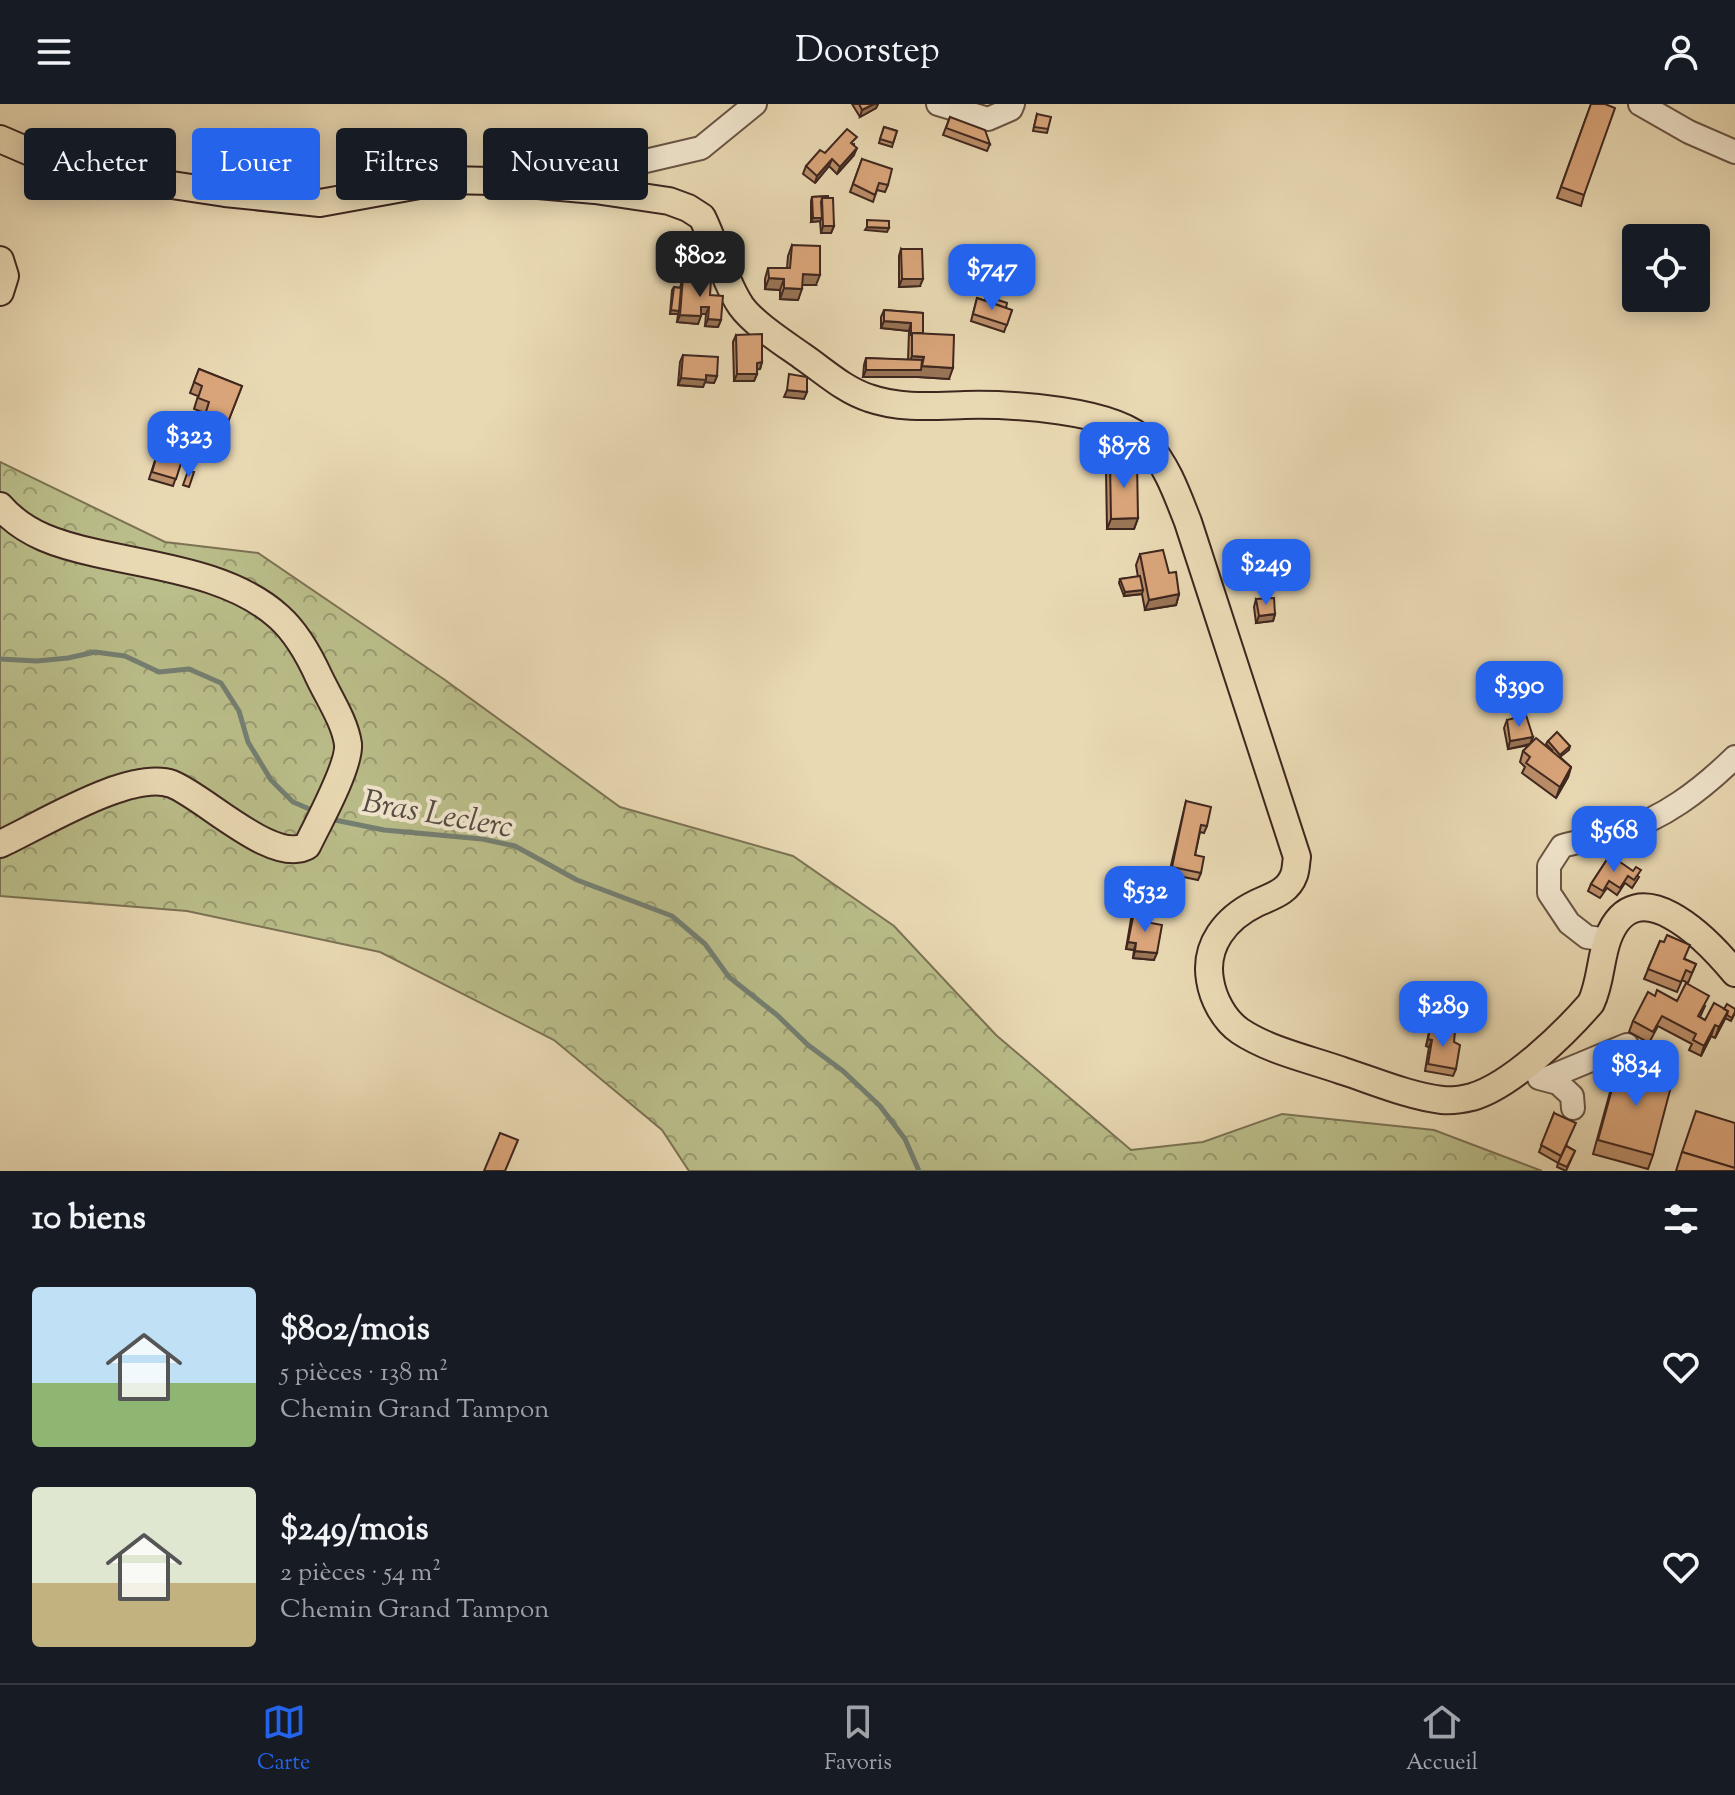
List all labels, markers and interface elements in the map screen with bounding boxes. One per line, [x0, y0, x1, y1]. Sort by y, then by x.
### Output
text: Doorstep [795, 26, 940, 78]
icon: menu [32, 30, 76, 74]
icon: person [1659, 30, 1703, 74]
chip: Acheter [24, 128, 176, 200]
chip: Louer [192, 128, 320, 200]
chip: Filtres [336, 128, 467, 200]
chip: Nouveau [483, 128, 648, 200]
map controls [1622, 224, 1710, 312]
button: locate [1622, 224, 1710, 312]
pin: $802 [653, 231, 747, 299]
text: $802 [674, 238, 726, 275]
pin: $747 [945, 244, 1039, 312]
text: $747 [966, 251, 1018, 288]
pin: $323 [142, 411, 236, 479]
text: $323 [165, 418, 213, 455]
pin: $878 [1077, 422, 1171, 490]
text: $878 [1098, 429, 1150, 466]
pin: $249 [1219, 539, 1313, 607]
text: $249 [1240, 546, 1292, 583]
pin: $390 [1472, 661, 1566, 729]
text: $390 [1494, 668, 1544, 705]
water label: Bras Leclerc [359, 780, 516, 852]
pin: $568 [1567, 806, 1661, 874]
text: $568 [1590, 813, 1638, 850]
pin: $532 [1098, 866, 1192, 934]
text: $532 [1122, 873, 1168, 910]
pin: $289 [1396, 981, 1490, 1049]
text: $289 [1417, 988, 1469, 1025]
pin: $834 [1589, 1040, 1683, 1108]
text: $834 [1611, 1047, 1661, 1084]
text: 10 biens [32, 1195, 146, 1244]
icon: filters [1659, 1197, 1703, 1241]
text: $802/mois [280, 1306, 430, 1355]
icon: home [96, 1319, 192, 1415]
icon: heart [1659, 1345, 1703, 1389]
text: 5 pièces · 138 m² [280, 1355, 448, 1392]
text: Chemin Grand Tampon [280, 1392, 549, 1429]
text: $249/mois [280, 1506, 429, 1555]
icon: home [96, 1519, 192, 1615]
icon: heart [1659, 1545, 1703, 1589]
text: 2 pièces · 54 m² [280, 1555, 441, 1592]
text: Chemin Grand Tampon [280, 1592, 549, 1629]
tab: Carte [257, 1700, 310, 1780]
tab: Favoris [824, 1700, 892, 1780]
tab: Accueil [1406, 1700, 1478, 1780]

